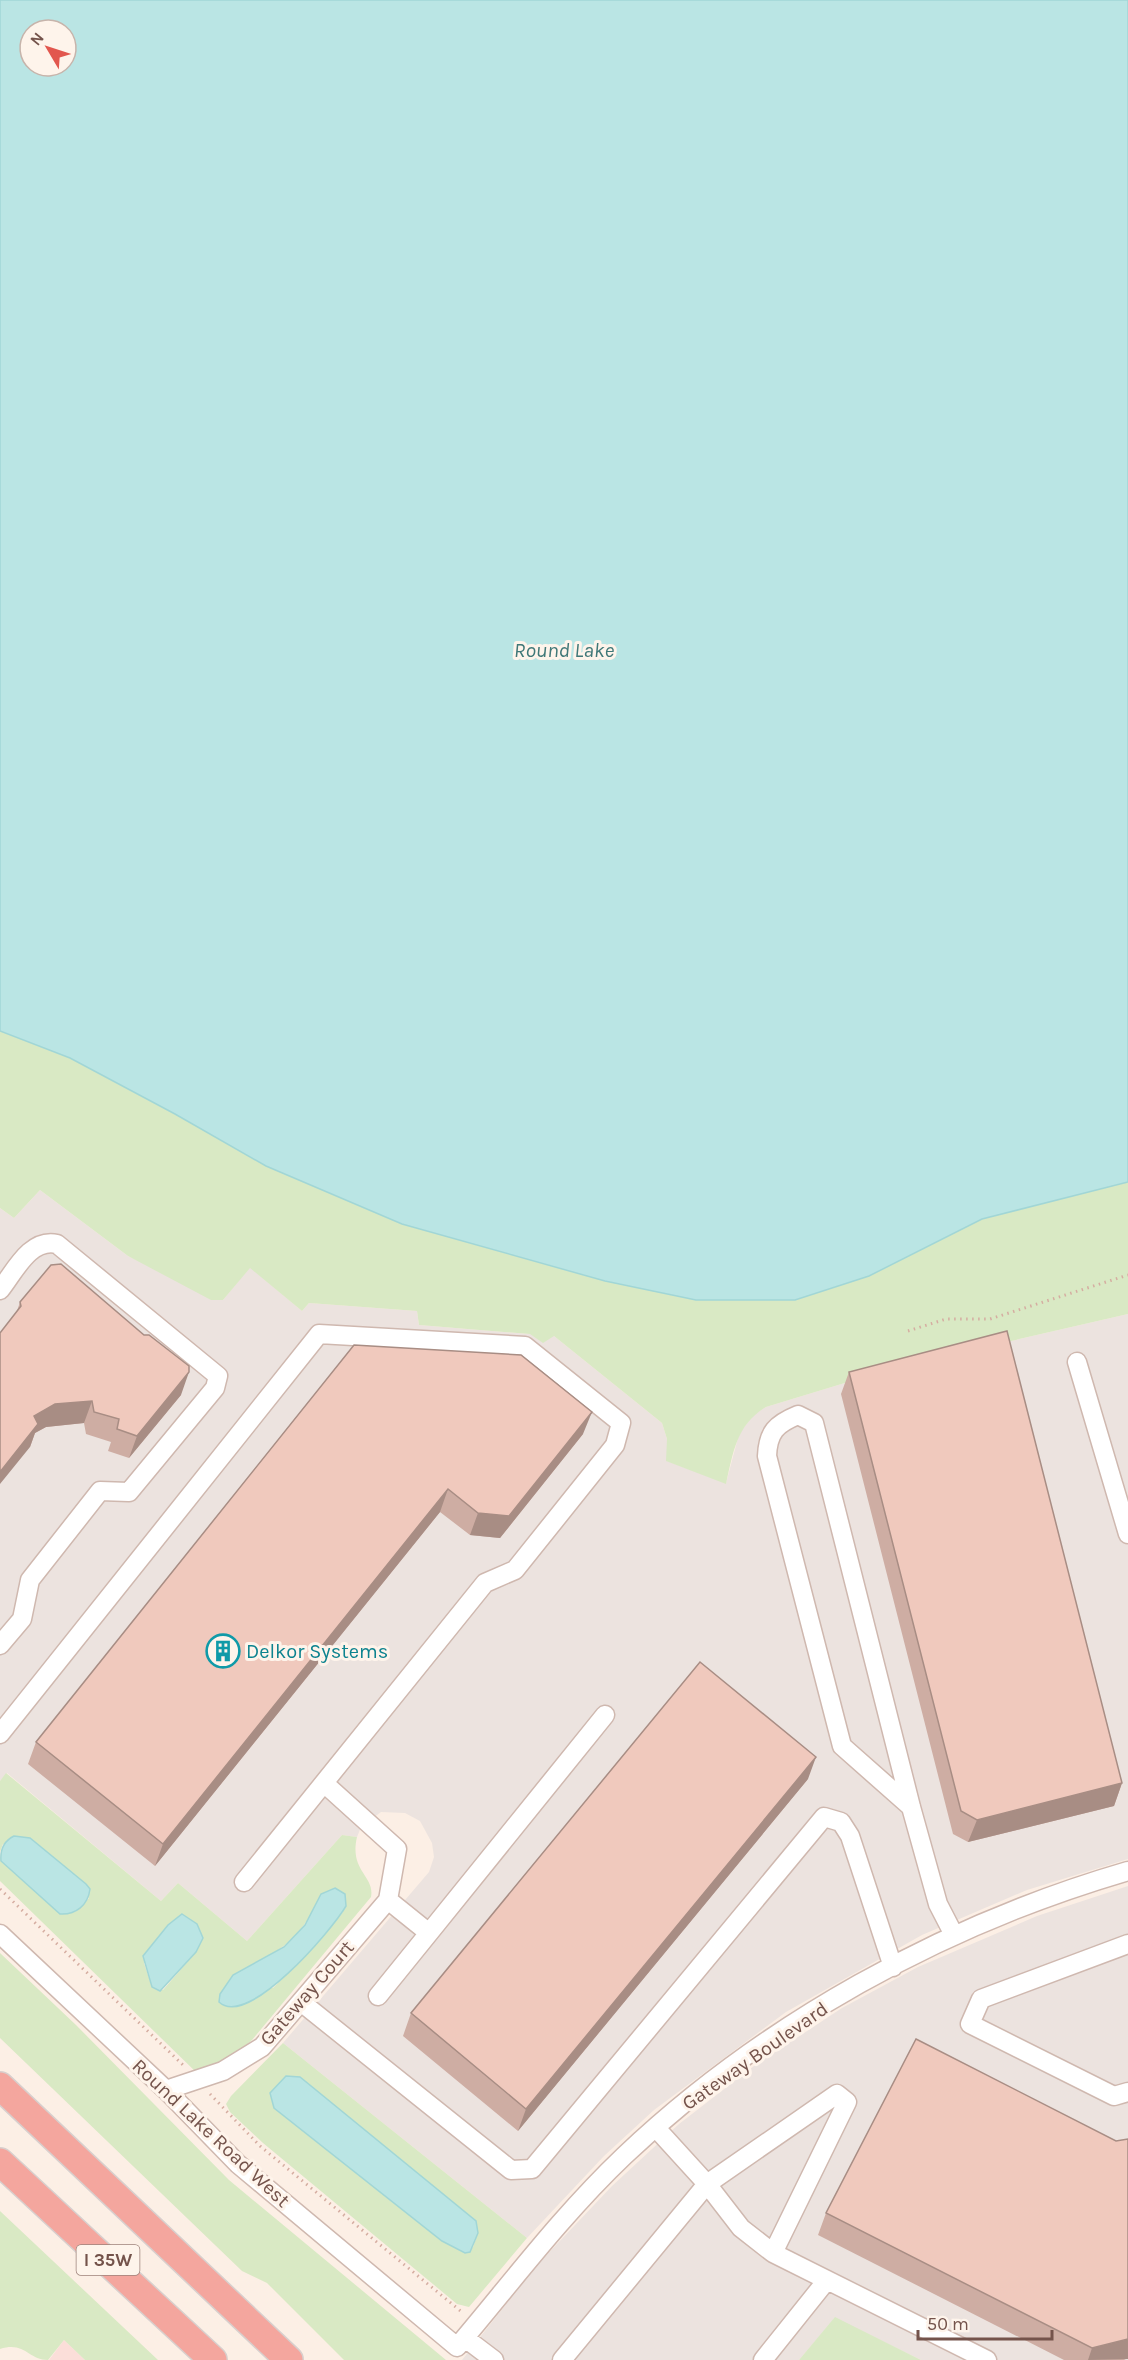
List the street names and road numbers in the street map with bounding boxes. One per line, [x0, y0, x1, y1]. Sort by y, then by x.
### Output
street label: Gateway Court [255, 1936, 359, 2050]
street label: Gateway Boulevard [678, 1997, 832, 2115]
street label: Round Lake Road West [127, 2054, 295, 2212]
road number: I 35W [76, 2245, 140, 2275]

